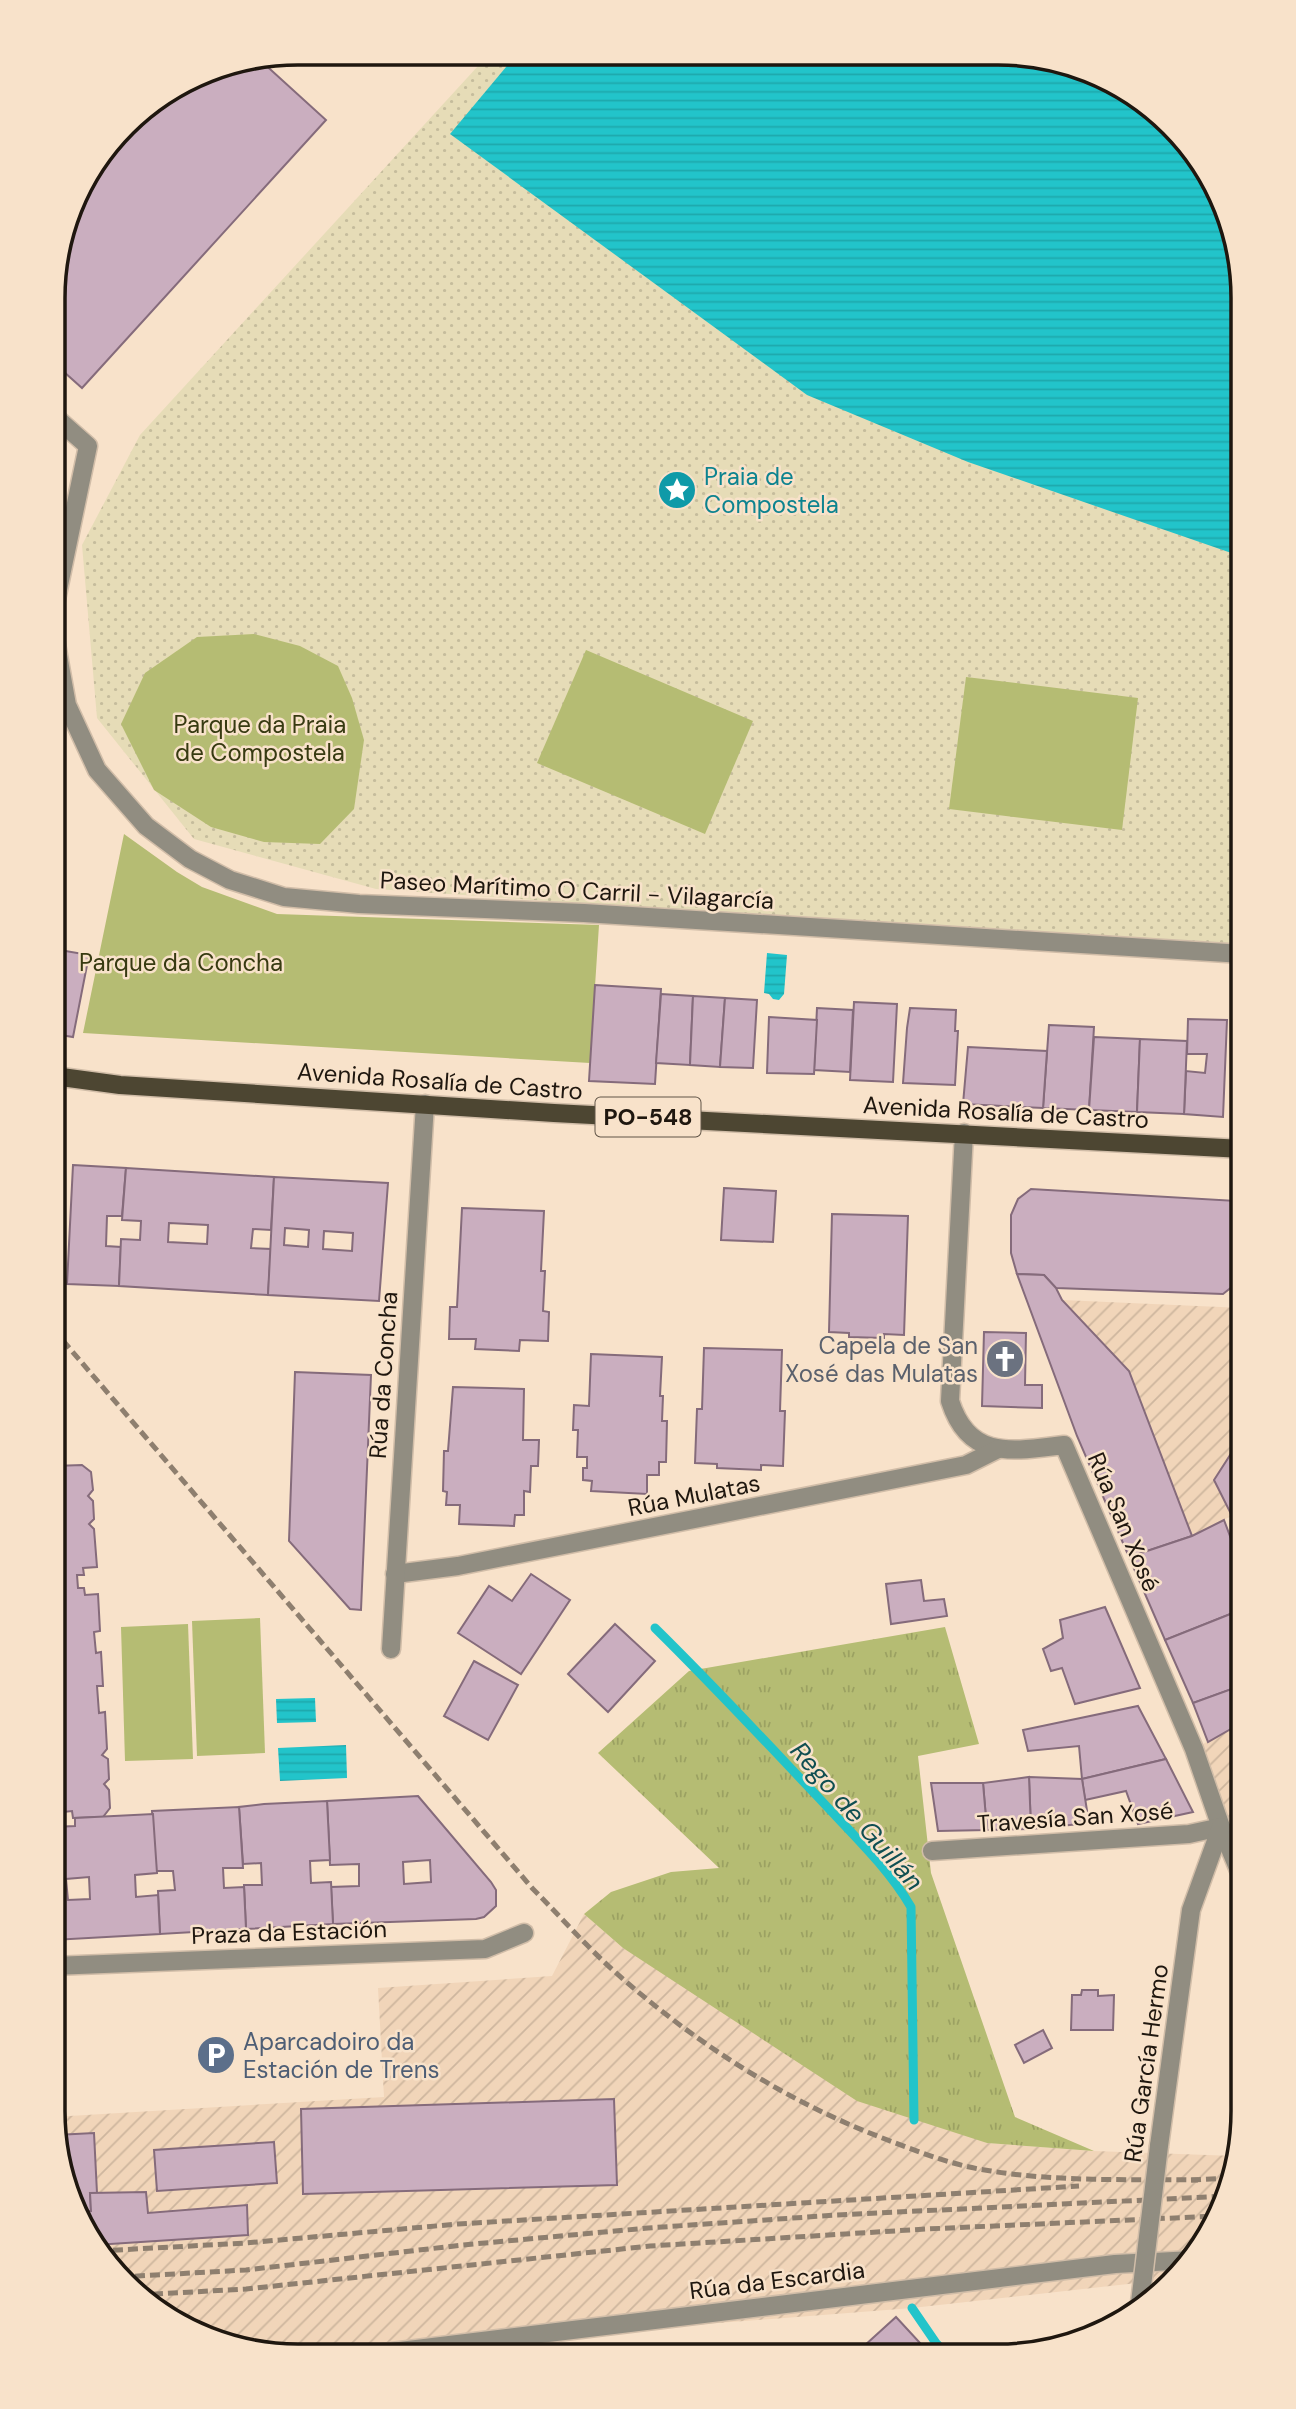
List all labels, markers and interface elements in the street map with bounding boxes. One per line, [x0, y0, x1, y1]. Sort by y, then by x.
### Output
place label: Praia de Compostela [704, 461, 839, 520]
place icon: Praia de Compostela [656, 469, 698, 511]
park label: Parque da Praia de Compostela [174, 709, 346, 768]
street label: Paseo Marítimo O Carril - Vilagarcía [379, 864, 775, 916]
park label: Parque da Concha [79, 947, 283, 978]
street label: Avenida Rosalía de Castro [296, 1056, 584, 1106]
street label: Avenida Rosalía de Castro [862, 1089, 1150, 1135]
road number: PO-548 [596, 1098, 700, 1136]
street label: Rúa da Concha [362, 1290, 404, 1460]
place label: Capela de San Xosé das Mulatas [785, 1330, 978, 1389]
church icon: Capela de San Xosé das Mulatas [984, 1338, 1026, 1380]
street label: Rúa San Xosé [1081, 1448, 1167, 1596]
street label: Rúa Mulatas [625, 1467, 763, 1523]
water label: Rego de Guillán [783, 1734, 931, 1898]
street label: Travesía San Xosé [976, 1795, 1174, 1839]
street label: Praza da Estación [191, 1913, 387, 1951]
street label: Rúa García Hermo [1117, 1962, 1175, 2164]
place label: Aparcadoiro da Estación de Trens [243, 2026, 439, 2085]
parking icon: Aparcadoiro da Estación de Trens [195, 2034, 237, 2076]
street label: Rúa da Escardia [687, 2254, 867, 2306]

